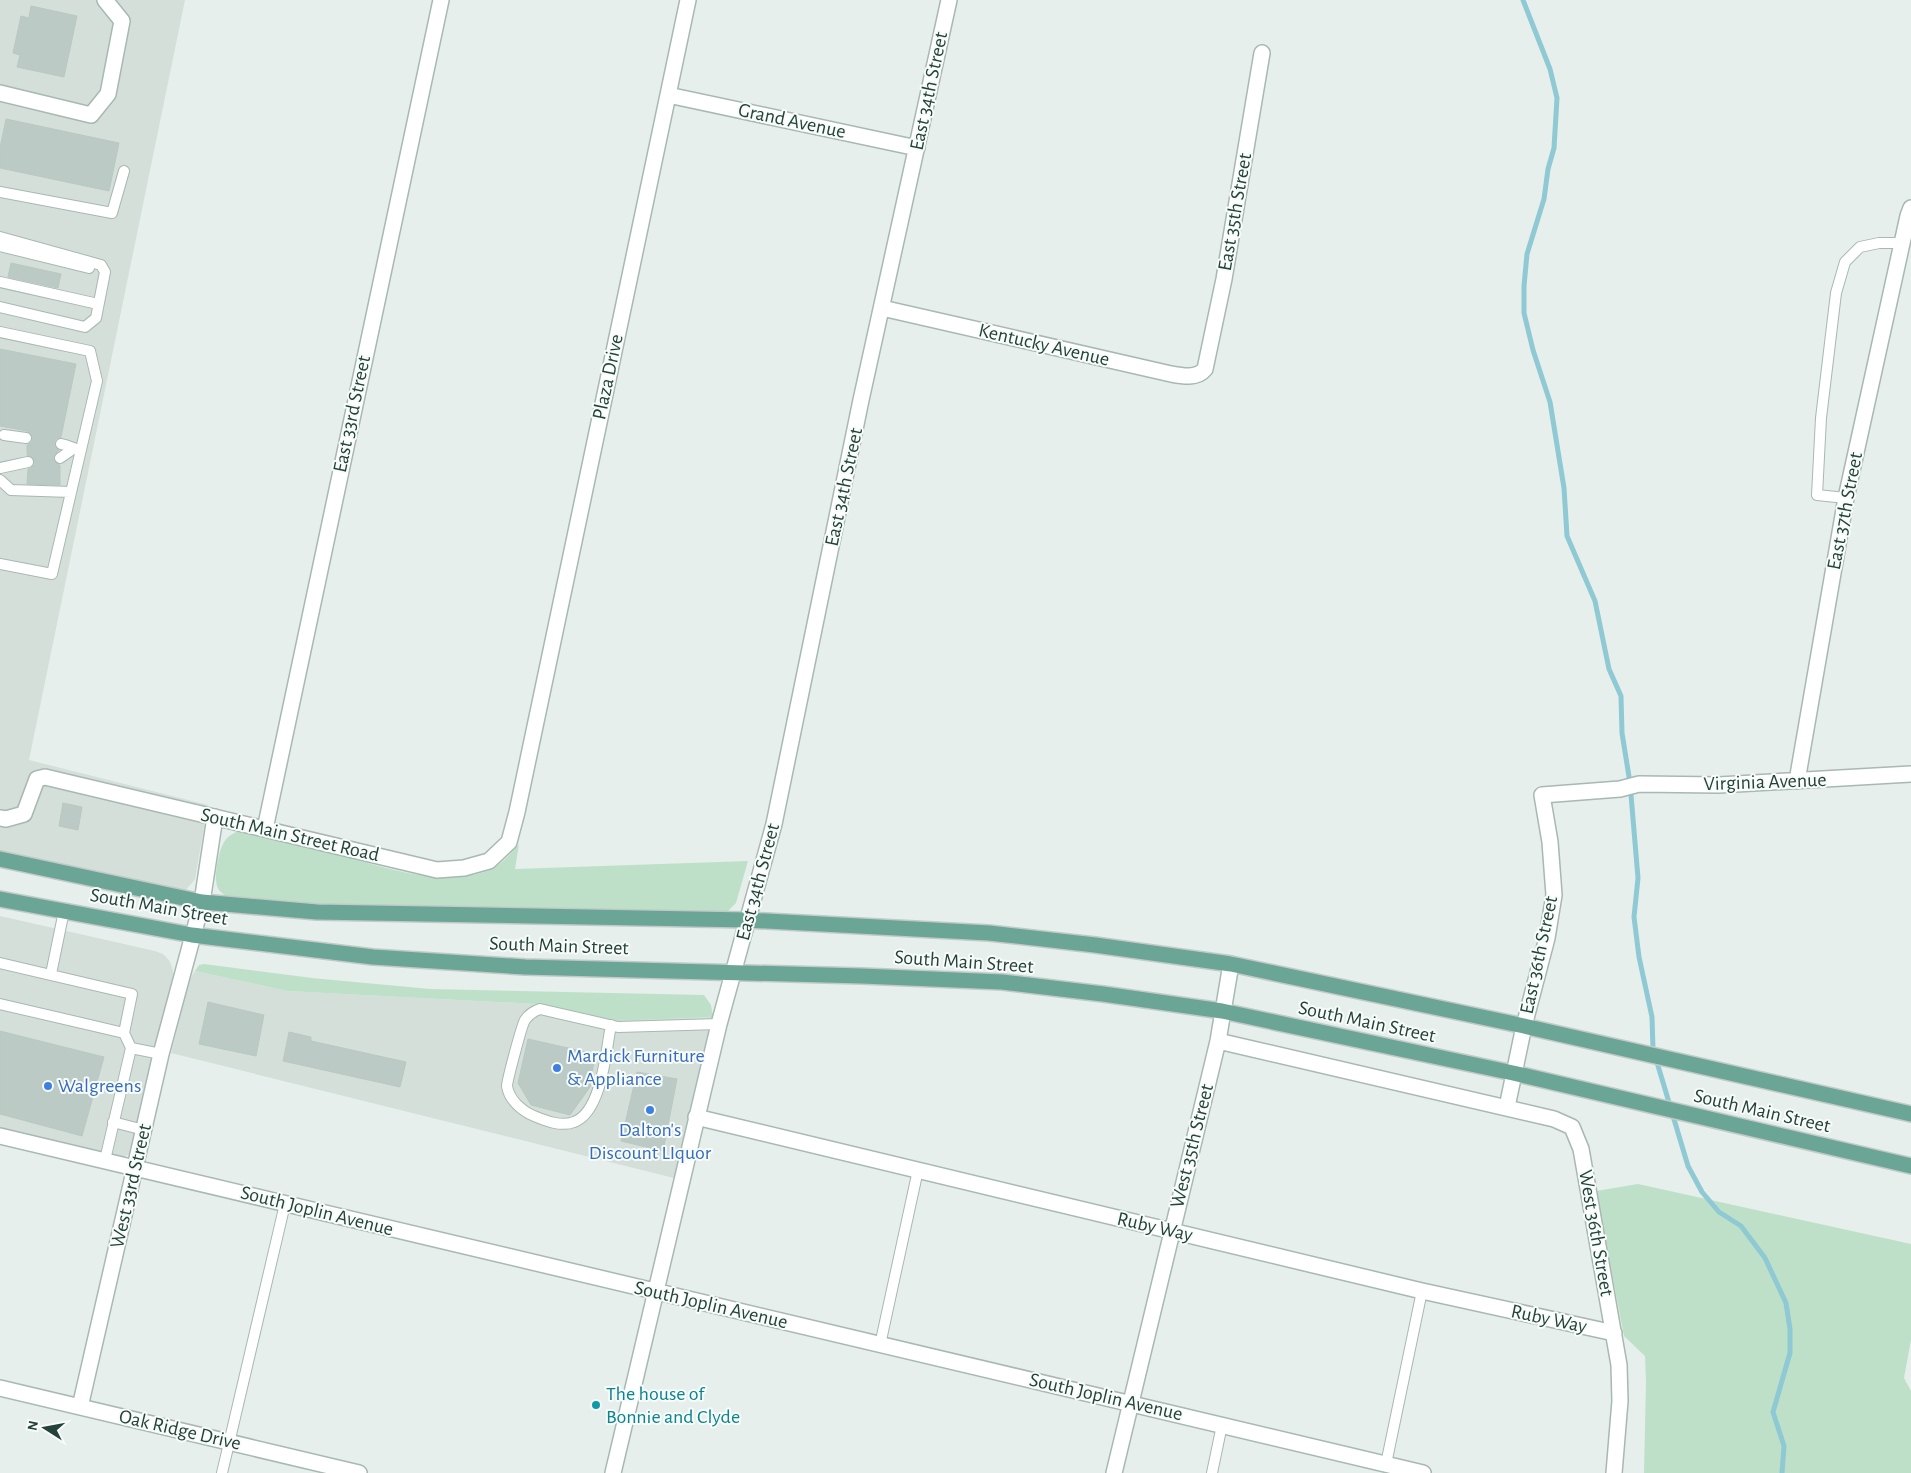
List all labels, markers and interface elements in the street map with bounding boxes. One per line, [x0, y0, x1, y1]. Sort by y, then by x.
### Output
street label: East 34th Street [907, 29, 951, 152]
street label: Grand Avenue [737, 100, 847, 142]
street label: East 35th Street [1215, 151, 1255, 272]
street label: Kentucky Avenue [977, 320, 1111, 370]
street label: Plaza Drive [589, 332, 627, 422]
street label: East 33rd Street [330, 353, 374, 474]
street label: East 34th Street [822, 425, 866, 548]
street label: East 37th Street [1824, 450, 1866, 571]
street label: Virginia Avenue [1703, 770, 1827, 794]
street label: South Main Street Road [199, 805, 381, 865]
street label: East 34th Street [733, 821, 783, 943]
street label: South Main Street [89, 885, 230, 929]
street label: East 36th Street [1517, 893, 1561, 1016]
street label: South Main Street [489, 934, 630, 958]
street label: South Main Street [894, 947, 1035, 977]
street label: South Main Street [1297, 998, 1438, 1046]
place label: Mardick Furniture & Appliance [567, 1046, 705, 1089]
marker: Mardick Furniture & Appliance [551, 1062, 563, 1074]
place label: Walgreens [58, 1076, 141, 1096]
marker: Walgreens [42, 1080, 54, 1092]
street label: West 35th Street [1167, 1081, 1217, 1210]
street label: South Main Street [1692, 1086, 1833, 1137]
marker: Dalton's Discount LIquor [644, 1104, 656, 1116]
place label: Dalton's Discount LIquor [589, 1120, 712, 1163]
street label: West 33rd Street [107, 1121, 155, 1250]
street label: West 36th Street [1575, 1168, 1617, 1298]
street label: South Joplin Avenue [239, 1182, 395, 1240]
street label: Ruby Way [1115, 1209, 1195, 1246]
street label: South Joplin Avenue [632, 1278, 790, 1332]
street label: Ruby Way [1509, 1301, 1589, 1337]
street label: South Joplin Avenue [1027, 1370, 1185, 1424]
place label: The house of Bonnie and Clyde [606, 1384, 740, 1427]
marker: The house of Bonnie and Clyde [590, 1399, 602, 1411]
north arrow [20, 1403, 70, 1453]
street label: Oak Ridge Drive [117, 1406, 243, 1454]
text: N [25, 1420, 41, 1432]

